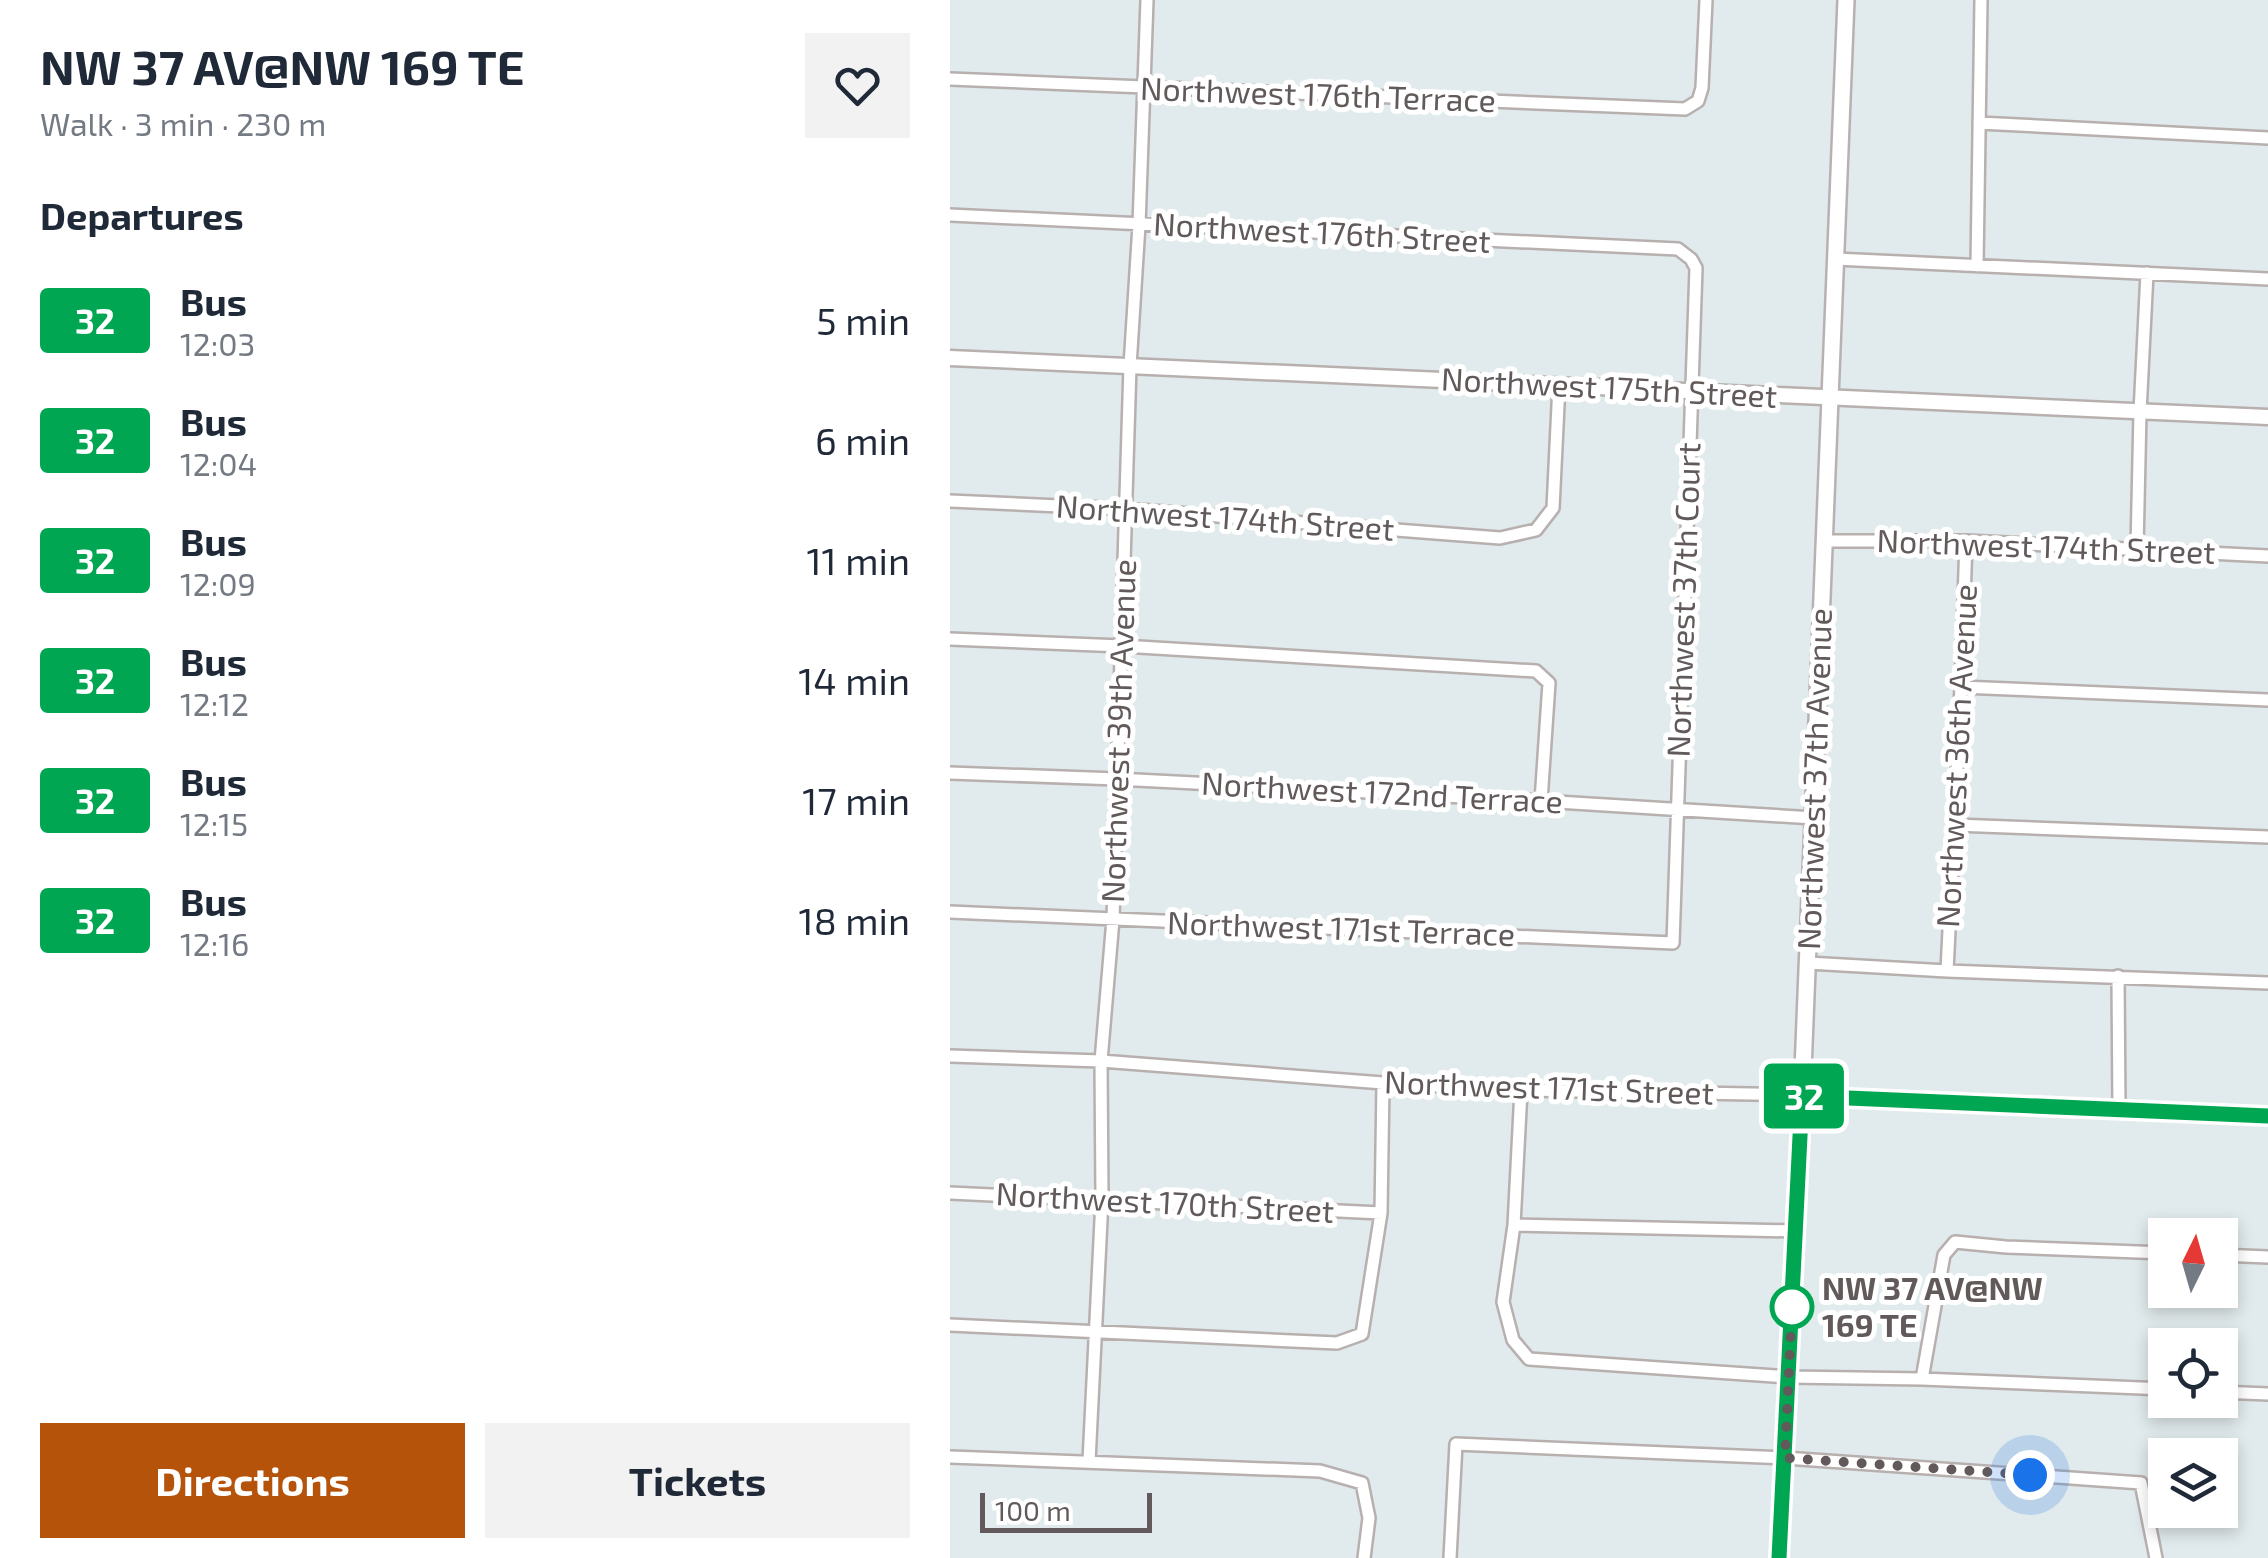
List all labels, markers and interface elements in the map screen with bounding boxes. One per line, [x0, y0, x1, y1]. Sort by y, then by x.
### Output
button: heart [805, 33, 910, 138]
text: NW 37 AV@NW 169 TE [40, 37, 524, 95]
street label: Northwest 176th Terrace [1140, 68, 1497, 118]
text: Walk · 3 min · 230 m [40, 104, 326, 142]
text: Departures [40, 192, 244, 238]
street label: Northwest 176th Street [1153, 203, 1492, 259]
text: Bus [180, 278, 247, 324]
text: 5 min [816, 297, 910, 343]
text: 32 [75, 299, 115, 341]
text: 12:03 [180, 324, 255, 362]
street label: Northwest 175th Street [1440, 358, 1778, 414]
text: Bus [180, 398, 247, 444]
text: 6 min [815, 417, 910, 463]
text: 32 [75, 419, 115, 461]
street label: Northwest 37th Court [1658, 442, 1706, 758]
text: 12:04 [180, 444, 257, 482]
street label: Northwest 174th Street [1055, 485, 1396, 547]
text: Bus [180, 518, 247, 564]
street label: Northwest 174th Street [1876, 520, 2216, 570]
text: 11 min [806, 537, 910, 583]
text: 32 [75, 539, 115, 581]
street label: Northwest 39th Avenue [1092, 558, 1142, 903]
text: 12:09 [180, 564, 256, 602]
street label: Northwest 36th Avenue [1927, 583, 1983, 929]
street label: Northwest 37th Avenue [1788, 607, 1838, 950]
text: Bus [180, 638, 247, 684]
text: 14 min [798, 657, 910, 703]
text: 32 [75, 659, 115, 701]
text: 12:12 [180, 684, 249, 722]
text: Bus [180, 758, 247, 804]
street label: Northwest 172nd Terrace [1200, 763, 1564, 819]
text: 17 min [802, 777, 910, 823]
text: 32 [75, 779, 115, 821]
text: 12:15 [180, 804, 248, 842]
text: Bus [180, 878, 247, 924]
text: 18 min [799, 897, 910, 943]
text: 32 [75, 899, 115, 941]
street label: Northwest 171st Terrace [1166, 902, 1516, 952]
text: 12:16 [180, 924, 249, 962]
street label: Northwest 171st Street [1384, 1061, 1715, 1111]
line badge: 32 [1759, 1064, 1849, 1128]
text: 32 [1784, 1075, 1824, 1117]
street label: Northwest 170th Street [995, 1173, 1335, 1229]
north arrow [2148, 1218, 2238, 1308]
map controls [2148, 1218, 2238, 1528]
place label: NW 37 AV@NW 169 TE [1822, 1268, 2043, 1343]
marker: NW 37 AV@NW 169 TE [1771, 1286, 1813, 1328]
button: locate [2148, 1328, 2238, 1418]
button: Directions [40, 1423, 465, 1538]
button: Tickets [485, 1423, 910, 1538]
button: layers [2148, 1438, 2238, 1528]
your location [2005, 1450, 2055, 1500]
scale bar [980, 1488, 1152, 1532]
text: 100 m [995, 1493, 1071, 1527]

